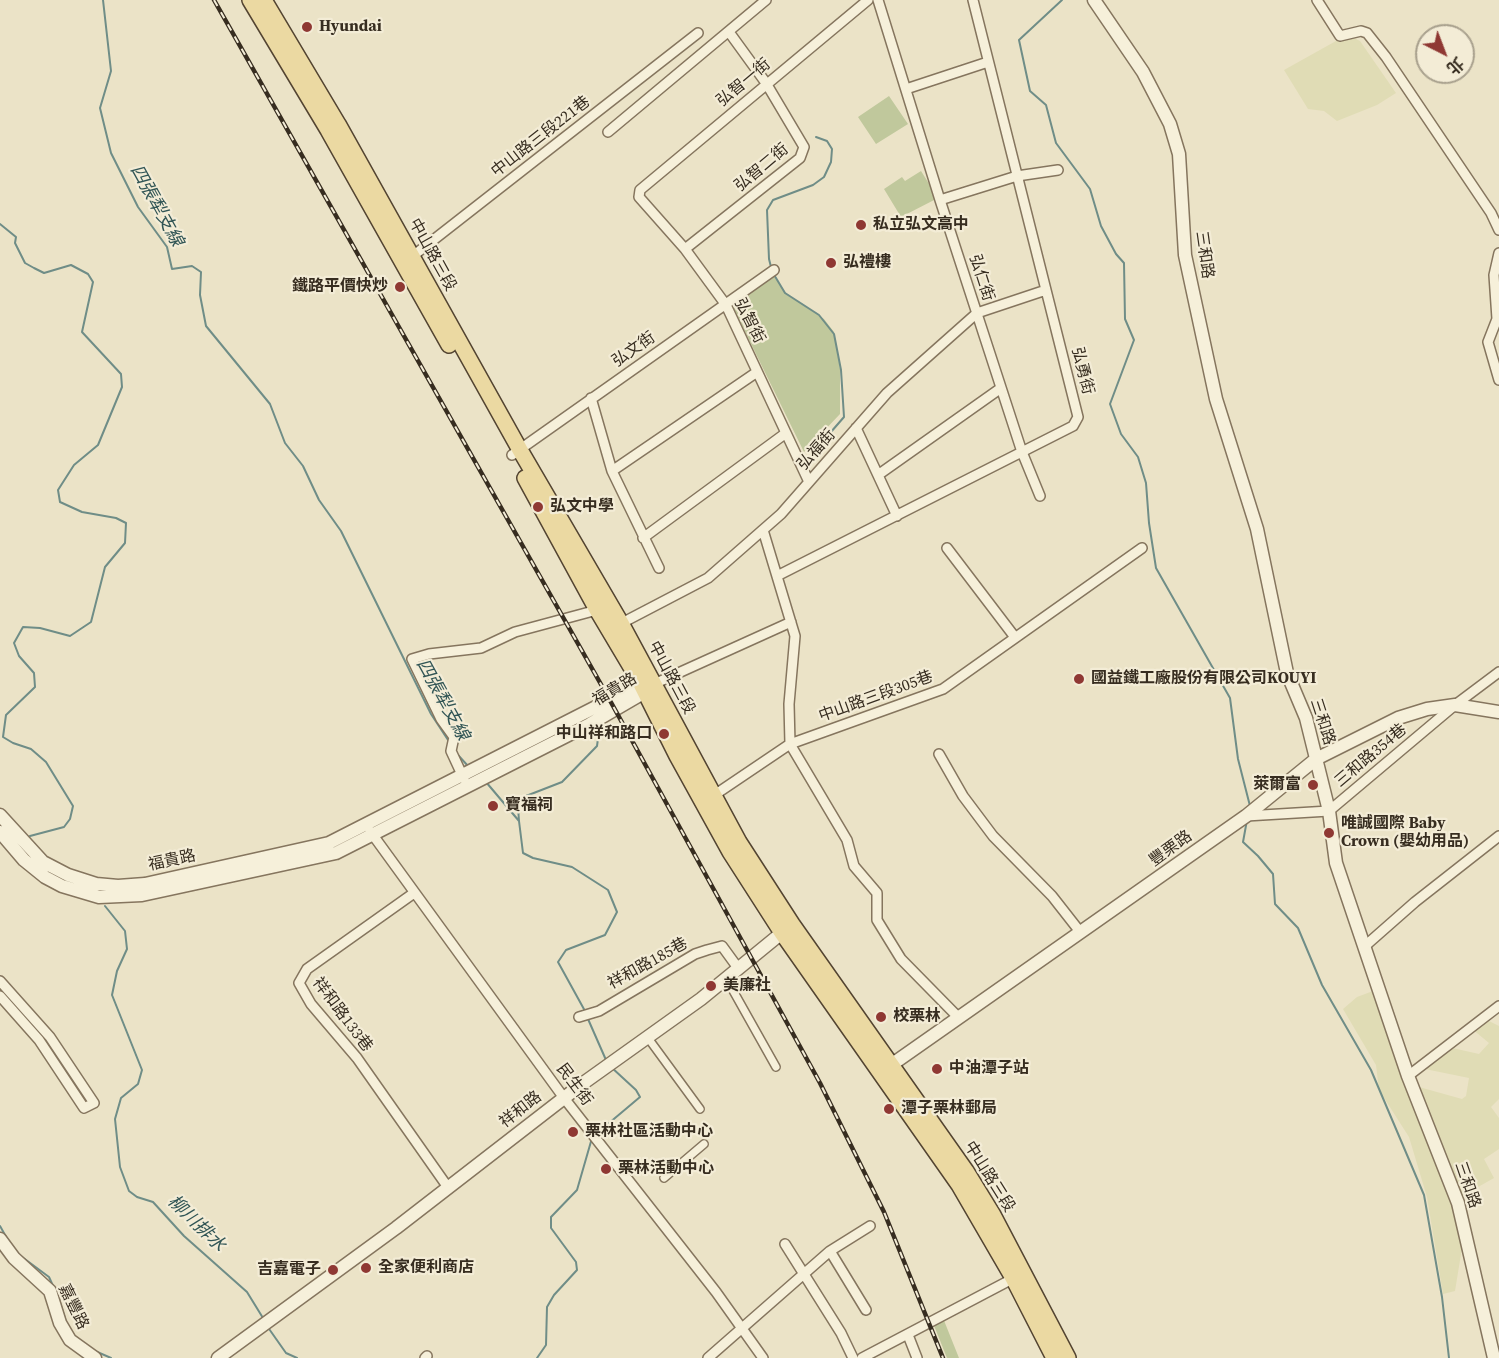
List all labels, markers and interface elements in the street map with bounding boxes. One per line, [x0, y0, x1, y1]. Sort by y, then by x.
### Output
place label: Hyundai [319, 17, 382, 37]
marker: Hyundai [300, 20, 314, 34]
north arrow [1415, 24, 1475, 84]
text: 北 [1442, 52, 1469, 79]
street label: 弘智一街 [713, 55, 775, 111]
street label: 中山路三段221巷 [488, 92, 594, 182]
street label: 弘智二街 [731, 140, 793, 196]
water label: 四張犁支線 [125, 161, 187, 251]
street label: 中山路三段 [404, 215, 460, 295]
place label: 私立弘文高中 [873, 215, 969, 235]
marker: 私立弘文高中 [854, 218, 868, 232]
street label: 三和路 [1191, 230, 1217, 280]
street label: 弘仁街 [964, 252, 998, 304]
place label: 弘禮樓 [843, 253, 891, 273]
marker: 弘禮樓 [824, 256, 838, 270]
place label: 鐵路平價快炒 [292, 277, 388, 297]
marker: 鐵路平價快炒 [393, 280, 407, 294]
street label: 弘智街 [730, 295, 768, 347]
street label: 弘文街 [609, 328, 659, 372]
street label: 弘勇街 [1067, 345, 1097, 397]
street label: 弘福街 [794, 426, 840, 474]
place label: 弘文中學 [550, 497, 614, 517]
marker: 弘文中學 [531, 500, 545, 514]
street label: 中山路三段 [644, 638, 698, 718]
water label: 四張犁支線 [411, 655, 473, 745]
street label: 中山路三段305巷 [816, 667, 936, 727]
street label: 福貴路 [589, 669, 641, 711]
place label: 國益鐵工廠股份有限公司KOUYI [1091, 669, 1316, 689]
marker: 國益鐵工廠股份有限公司KOUYI [1072, 672, 1086, 686]
street label: 三和路 [1305, 696, 1339, 748]
street label: 三和路354巷 [1331, 720, 1411, 792]
place label: 中山祥和路口 [556, 724, 652, 744]
marker: 中山祥和路口 [657, 727, 671, 741]
place label: 萊爾富 [1253, 775, 1301, 795]
marker: 萊爾富 [1306, 778, 1320, 792]
place label: 寶福祠 [505, 796, 553, 816]
marker: 寶福祠 [486, 799, 500, 813]
place label: 唯誠國際 Baby Crown (嬰幼用品) [1341, 814, 1469, 852]
marker: 唯誠國際 Baby Crown (嬰幼用品) [1322, 826, 1336, 840]
street label: 豐栗路 [1146, 827, 1196, 871]
street label: 福貴路 [147, 847, 197, 875]
street label: 祥和路185巷 [605, 934, 691, 994]
street label: 祥和路133巷 [308, 974, 376, 1056]
place label: 美廉社 [723, 976, 771, 996]
marker: 美廉社 [704, 979, 718, 993]
place label: 校栗林 [893, 1007, 941, 1027]
marker: 校栗林 [874, 1010, 888, 1024]
place label: 中油潭子站 [949, 1059, 1029, 1079]
street label: 民生街 [552, 1060, 596, 1110]
marker: 中油潭子站 [930, 1062, 944, 1076]
street label: 祥和路 [496, 1088, 546, 1132]
place label: 潭子栗林郵局 [901, 1099, 997, 1119]
marker: 潭子栗林郵局 [882, 1102, 896, 1116]
place label: 栗林社區活動中心 [585, 1122, 713, 1142]
marker: 栗林社區活動中心 [566, 1125, 580, 1139]
street label: 中山路三段 [960, 1138, 1018, 1216]
place label: 栗林活動中心 [618, 1159, 714, 1179]
street label: 三和路 [1450, 1159, 1484, 1211]
marker: 栗林活動中心 [599, 1162, 613, 1176]
water label: 柳川排水 [163, 1191, 229, 1257]
place label: 全家便利商店 [378, 1258, 474, 1278]
place label: 吉嘉電子 [257, 1260, 321, 1280]
marker: 全家便利商店 [359, 1261, 373, 1275]
marker: 吉嘉電子 [326, 1263, 340, 1277]
street label: 嘉豐路 [54, 1281, 92, 1333]

